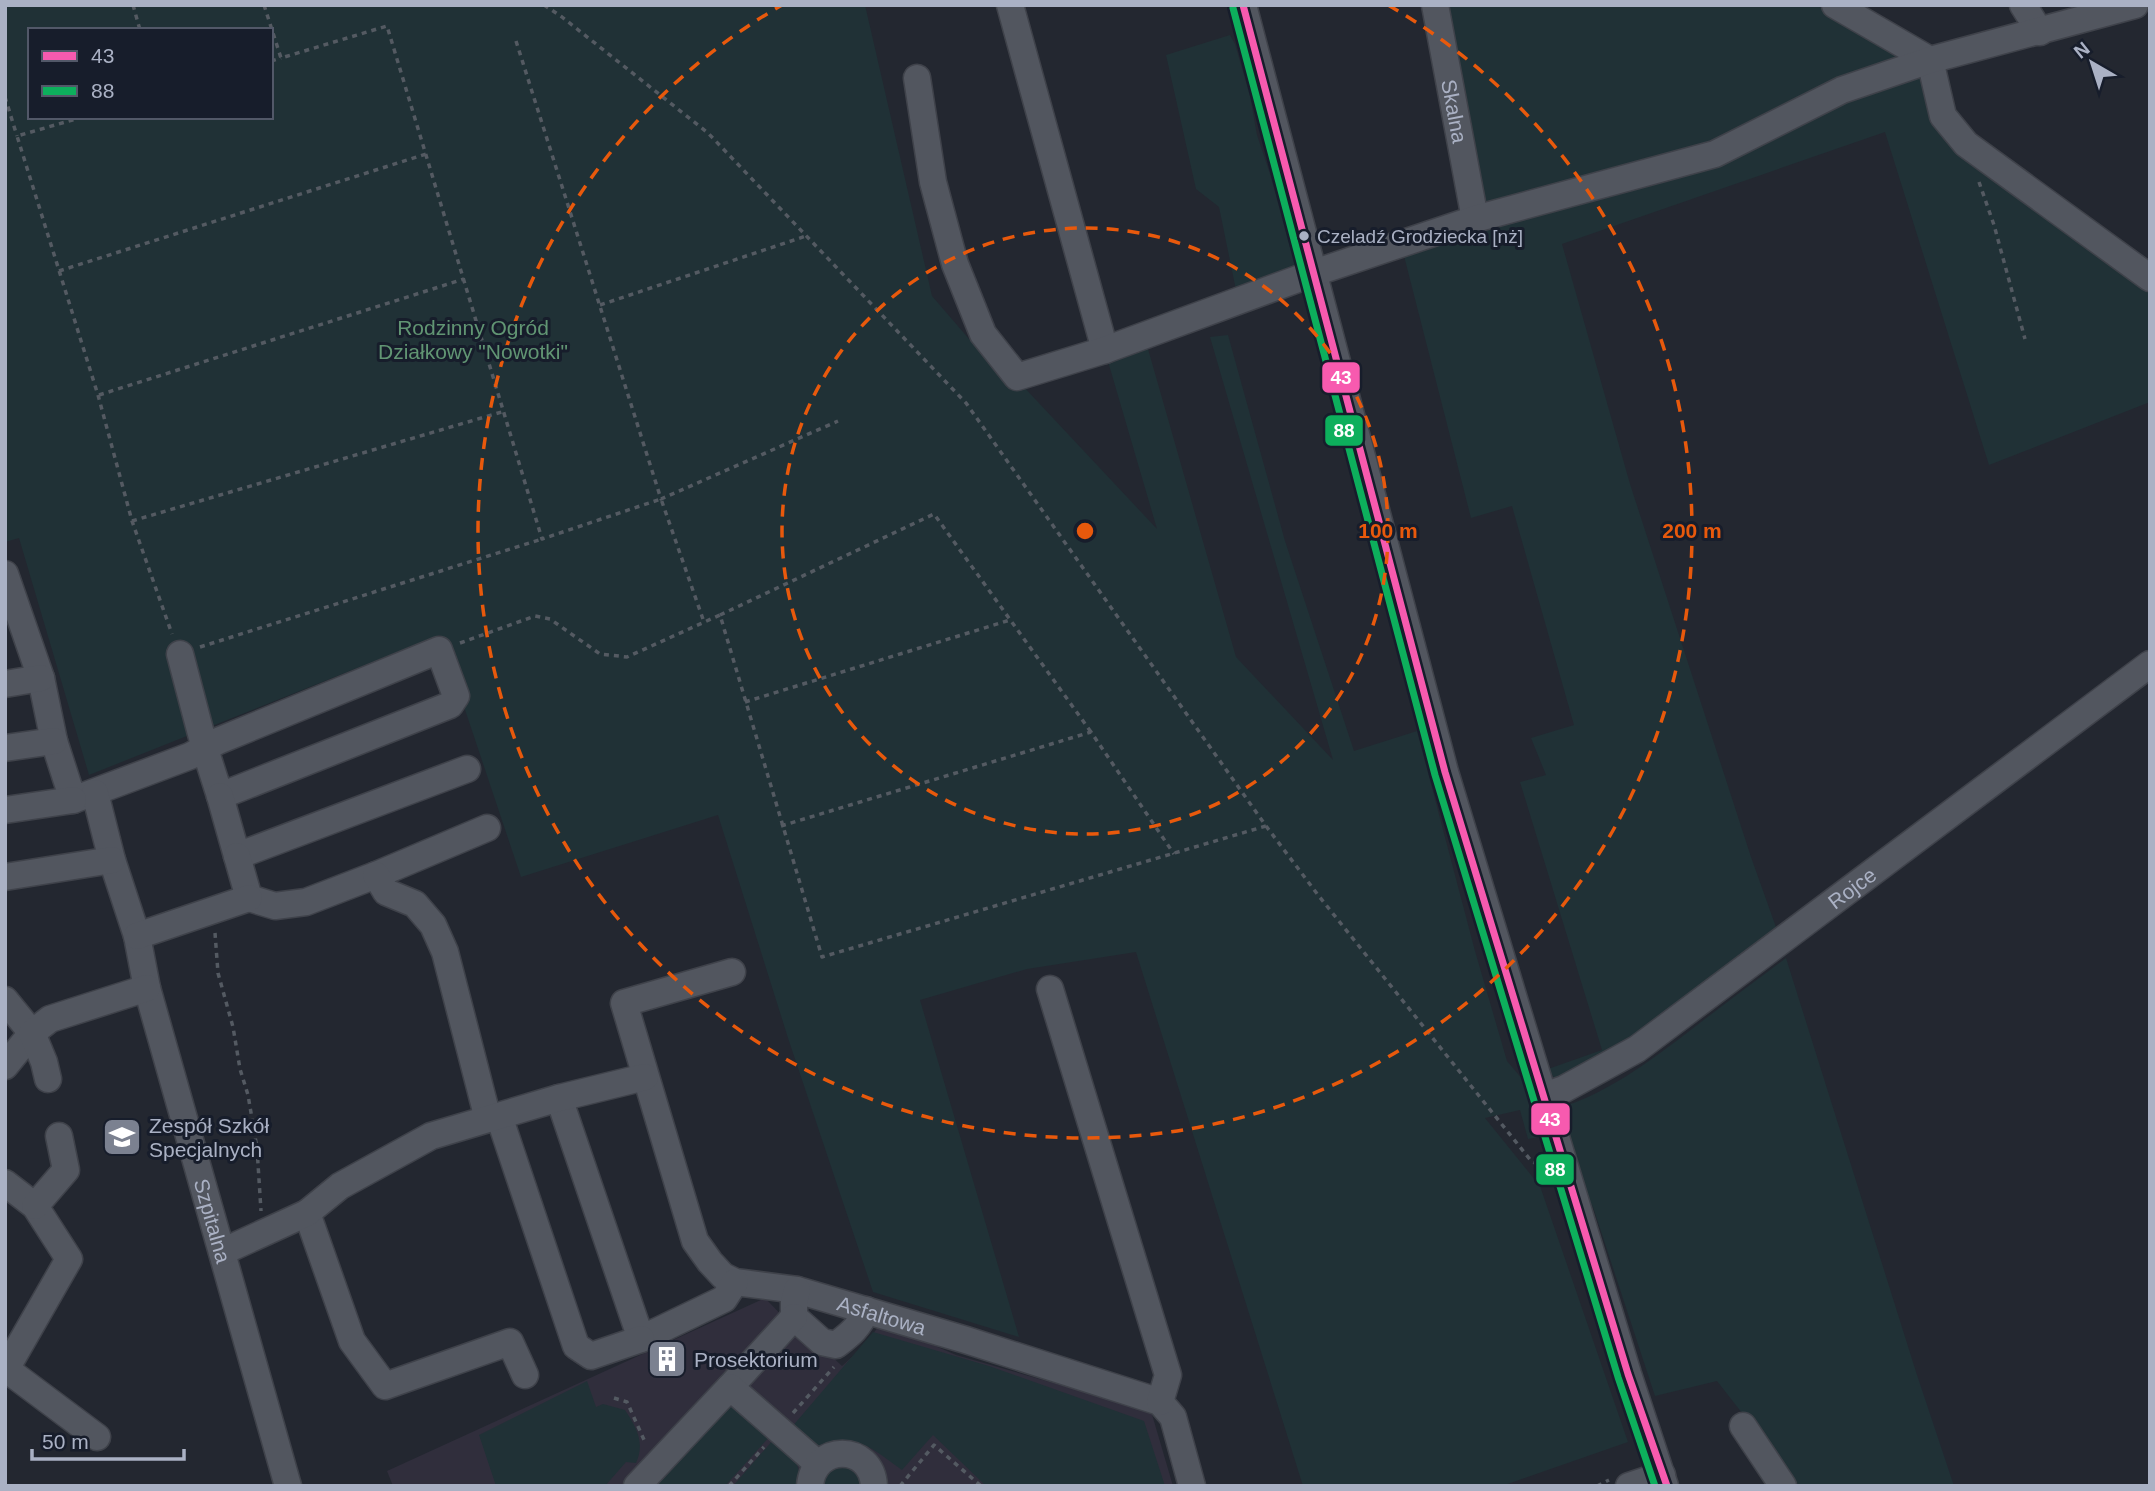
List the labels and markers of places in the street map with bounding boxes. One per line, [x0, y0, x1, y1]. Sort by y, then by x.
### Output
place label: Czeladź Grodziecka [nż] [1317, 226, 1523, 247]
marker: Czeladź Grodziecka [nż] [1297, 229, 1311, 243]
centre of rings [1073, 519, 1097, 543]
place label: Zespół Szkół Specjalnych [149, 1114, 270, 1161]
school or university icon: Zespół Szkół Specjalnych [101, 1116, 143, 1158]
building icon: Prosektorium [646, 1338, 688, 1380]
place label: Prosektorium [694, 1348, 818, 1371]

